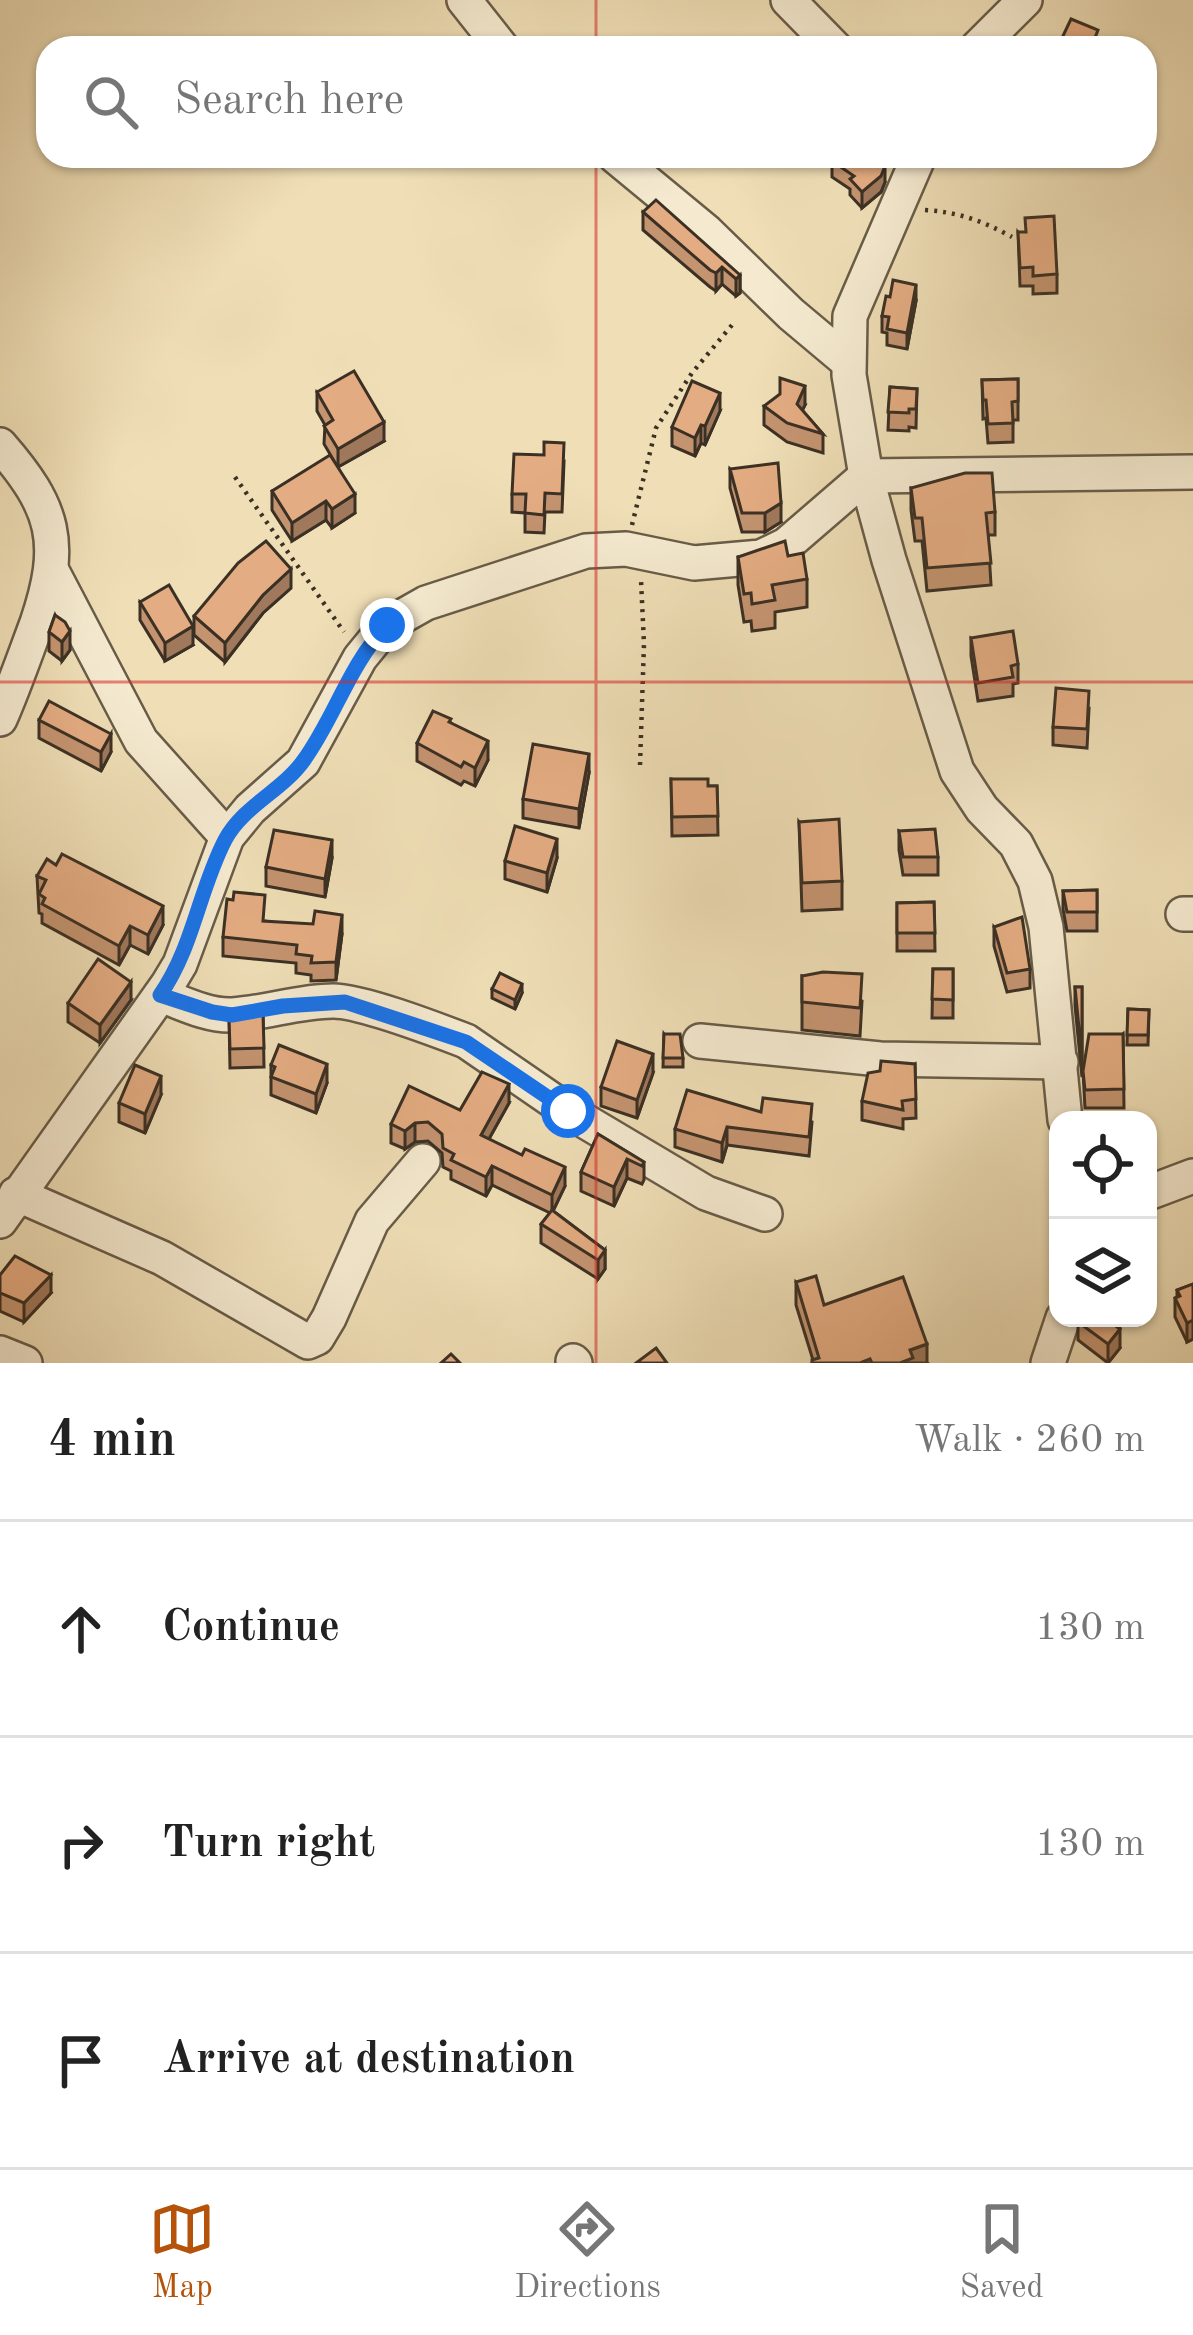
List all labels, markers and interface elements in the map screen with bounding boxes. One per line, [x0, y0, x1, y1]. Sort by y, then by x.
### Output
search box [36, 36, 1157, 168]
icon: search [78, 69, 144, 135]
text: Search here [174, 79, 404, 124]
route end [360, 598, 414, 652]
route start [541, 1084, 595, 1138]
map controls [1049, 1111, 1157, 1327]
button: locate [1049, 1111, 1157, 1219]
button: layers [1049, 1219, 1157, 1327]
text: 4 min [48, 1416, 176, 1467]
text: Walk · 260 m [914, 1421, 1145, 1460]
icon: ahead [48, 1596, 114, 1662]
text: Continue [162, 1606, 340, 1651]
text: 130 m [1035, 1609, 1145, 1648]
icon: right [48, 1812, 114, 1878]
text: Turn right [162, 1822, 375, 1867]
text: 130 m [1035, 1825, 1145, 1864]
icon: arrive [48, 2028, 114, 2094]
text: Arrive at destination [162, 2038, 575, 2083]
tab: Map [149, 2196, 215, 2309]
tab: Directions [514, 2196, 661, 2309]
tab: Saved [960, 2196, 1044, 2309]

